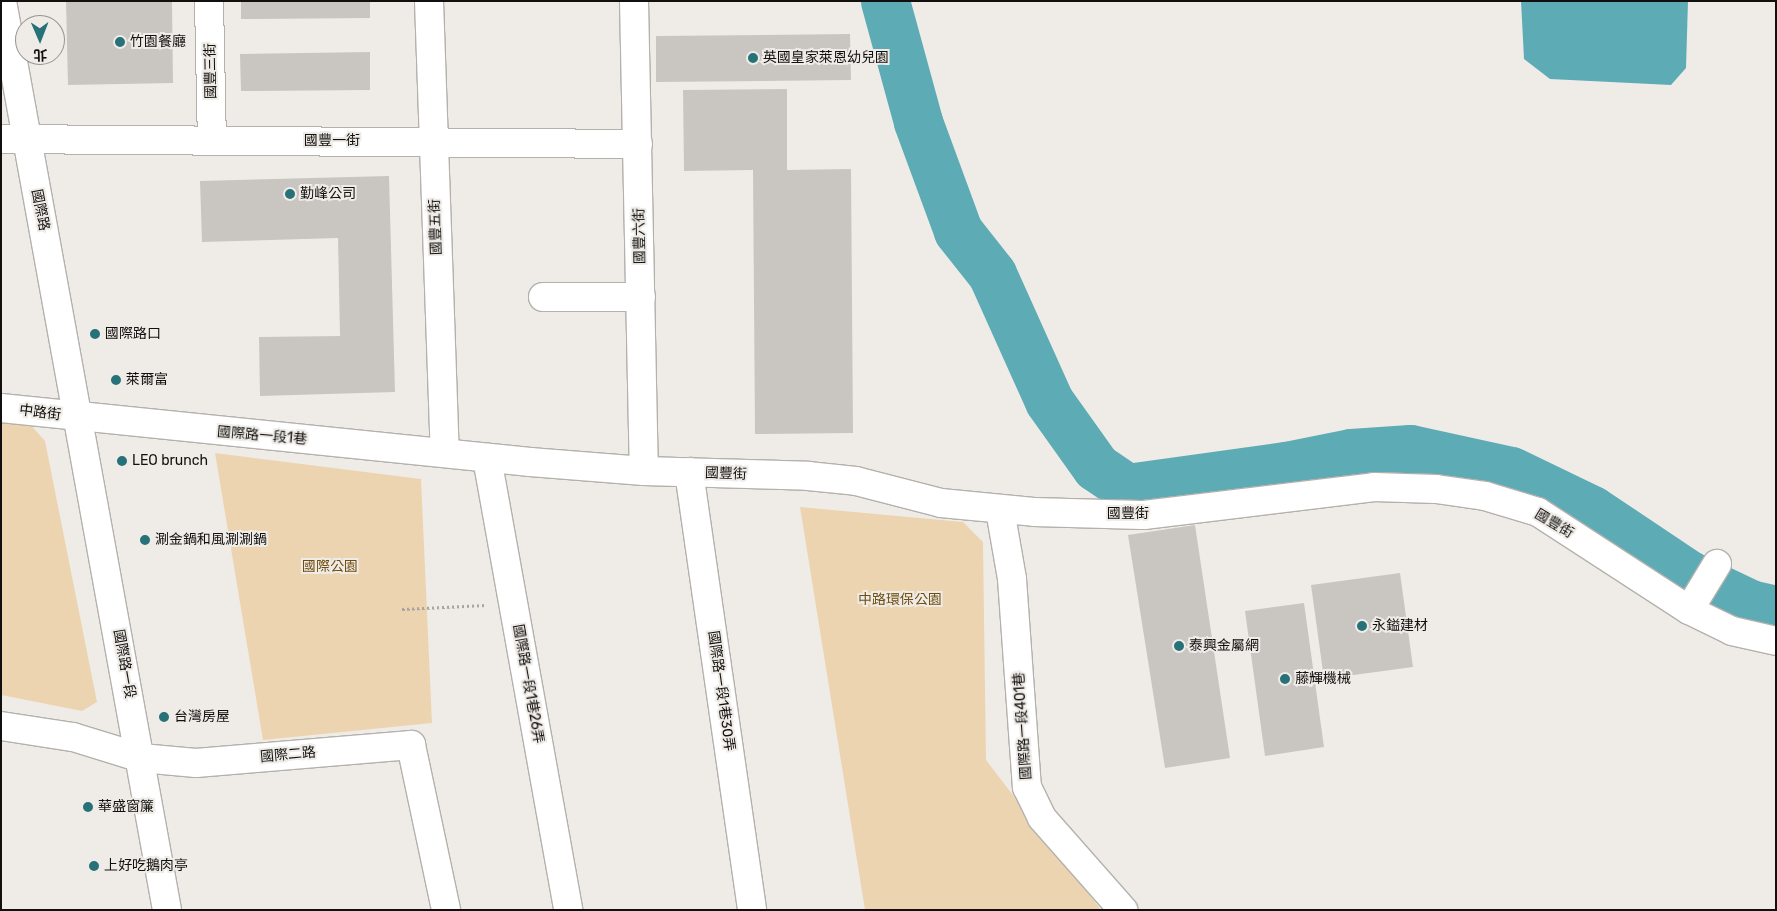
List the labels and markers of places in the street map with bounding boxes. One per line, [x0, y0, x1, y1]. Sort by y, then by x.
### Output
place label: 竹園餐廳 [130, 34, 186, 50]
marker: 竹園餐廳 [114, 36, 126, 48]
place label: 英國皇家萊恩幼兒園 [763, 50, 889, 66]
marker: 英國皇家萊恩幼兒園 [747, 52, 759, 64]
place label: 勤峰公司 [300, 186, 356, 202]
marker: 勤峰公司 [284, 188, 296, 200]
place label: 國際路口 [105, 326, 161, 342]
marker: 國際路口 [89, 328, 101, 340]
place label: 萊爾富 [126, 372, 168, 388]
marker: 萊爾富 [110, 374, 122, 386]
place label: LEO brunch [132, 453, 208, 469]
marker: LEO brunch [116, 455, 128, 467]
place label: 涮金鍋和風涮涮鍋 [155, 532, 267, 548]
marker: 涮金鍋和風涮涮鍋 [139, 534, 151, 546]
place label: 永鎰建材 [1372, 618, 1428, 634]
marker: 永鎰建材 [1356, 620, 1368, 632]
place label: 泰興金屬網 [1189, 638, 1259, 654]
marker: 泰興金屬網 [1173, 640, 1185, 652]
place label: 藤輝機械 [1295, 671, 1351, 687]
marker: 藤輝機械 [1279, 673, 1291, 685]
place label: 台灣房屋 [174, 709, 230, 725]
marker: 台灣房屋 [158, 711, 170, 723]
place label: 華盛窗簾 [98, 799, 154, 815]
marker: 華盛窗簾 [82, 801, 94, 813]
place label: 上好吃鵝肉亭 [104, 858, 188, 874]
marker: 上好吃鵝肉亭 [88, 860, 100, 872]

